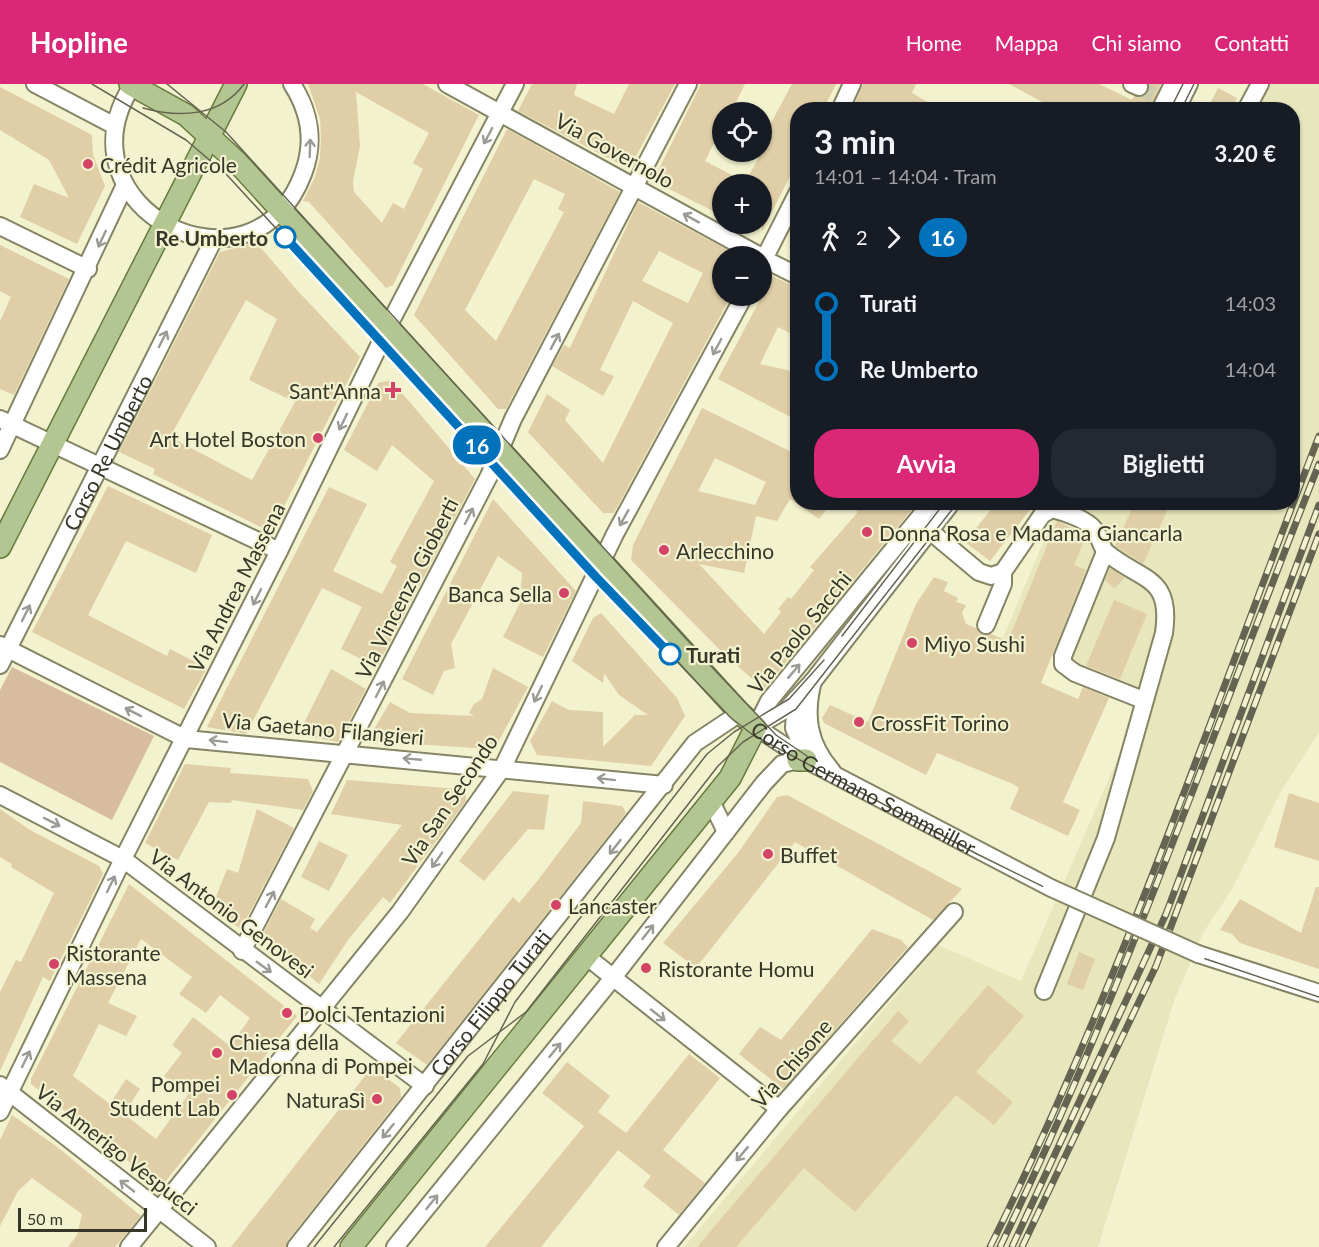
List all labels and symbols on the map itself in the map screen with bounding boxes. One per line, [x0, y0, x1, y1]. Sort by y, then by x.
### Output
street label: Via Governolo [551, 107, 679, 193]
one-way arrow [482, 127, 494, 144]
one-way arrow [304, 138, 315, 158]
place label: Crédit Agricole [100, 152, 237, 177]
marker: Crédit Agricole [81, 157, 95, 171]
one-way arrow [683, 211, 700, 223]
place label: Re Umberto [155, 225, 268, 250]
marker: Re Umberto [274, 226, 296, 248]
one-way arrow [95, 229, 107, 247]
one-way arrow [158, 330, 169, 348]
one-way arrow [549, 333, 561, 350]
one-way arrow [711, 338, 723, 355]
street label: Corso Re Umberto [57, 370, 156, 534]
place label: Sant'Anna [289, 378, 381, 403]
marker: Sant'Anna [386, 383, 400, 397]
one-way arrow [337, 413, 349, 430]
place label: Art Hotel Boston [149, 426, 306, 451]
line badge: 16 [450, 426, 504, 464]
marker: Art Hotel Boston [311, 431, 325, 445]
street label: Via Vincenzo Gioberti [349, 493, 463, 683]
street label: Via Andrea Massena [182, 498, 290, 676]
one-way arrow [464, 507, 475, 525]
one-way arrow [618, 509, 629, 527]
place label: Donna Rosa e Madama Giancarla [879, 520, 1183, 545]
marker: Donna Rosa e Madama Giancarla [860, 525, 874, 539]
place label: Arlecchino [676, 538, 774, 563]
marker: Arlecchino [657, 543, 671, 557]
street label: Via Paolo Sacchi [742, 566, 856, 698]
place label: Banca Sella [448, 581, 552, 606]
marker: Banca Sella [557, 586, 571, 600]
one-way arrow [250, 587, 262, 605]
one-way arrow [21, 605, 33, 623]
place label: Miyo Sushi [924, 631, 1025, 656]
marker: Miyo Sushi [905, 636, 919, 650]
place label: Turati [686, 642, 740, 667]
marker: Turati [659, 643, 681, 665]
one-way arrow [788, 663, 801, 679]
one-way arrow [374, 681, 386, 698]
one-way arrow [532, 684, 544, 702]
one-way arrow [125, 706, 143, 718]
street label: Via Gaetano Filangieri [221, 707, 425, 749]
place label: CrossFit Torino [871, 710, 1009, 735]
street label: Corso Germano Sommeiller [747, 715, 981, 860]
marker: CrossFit Torino [852, 715, 866, 729]
street label: Via San Secondo [396, 729, 502, 871]
one-way arrow [208, 735, 228, 746]
one-way arrow [402, 753, 422, 764]
one-way arrow [596, 773, 616, 784]
one-way arrow [43, 816, 60, 828]
one-way arrow [608, 839, 621, 855]
place label: Buffet [780, 842, 838, 867]
street label: Via Antonio Genovesi [145, 843, 319, 983]
marker: Buffet [761, 847, 775, 861]
one-way arrow [431, 851, 443, 867]
one-way arrow [105, 875, 117, 893]
one-way arrow [264, 891, 276, 908]
place label: Lancaster [568, 893, 657, 918]
marker: Lancaster [549, 898, 563, 912]
street label: Corso Filippo Turati [424, 924, 555, 1081]
one-way arrow [642, 925, 655, 941]
place label: Ristorante Massena [66, 940, 161, 989]
place label: Ristorante Homu [658, 956, 815, 981]
marker: Ristorante Massena [47, 957, 61, 971]
one-way arrow [256, 961, 272, 973]
marker: Ristorante Homu [639, 961, 653, 975]
place label: Dolci Tentazioni [299, 1001, 445, 1026]
marker: Dolci Tentazioni [280, 1006, 294, 1020]
one-way arrow [650, 1008, 666, 1021]
street label: Via Chisone [746, 1013, 836, 1113]
place label: Chiesa della Madonna di Pompei [229, 1029, 413, 1078]
one-way arrow [548, 1042, 561, 1058]
marker: Chiesa della Madonna di Pompei [210, 1046, 224, 1060]
one-way arrow [21, 1051, 32, 1069]
place label: Pompei Student Lab [110, 1071, 220, 1120]
street label: Via Amerigo Vespucci [31, 1078, 203, 1220]
place label: NaturaSì [286, 1087, 365, 1112]
marker: Pompei Student Lab [225, 1088, 239, 1102]
marker: NaturaSì [370, 1092, 384, 1106]
one-way arrow [382, 1123, 395, 1139]
one-way arrow [736, 1146, 749, 1162]
one-way arrow [119, 1179, 135, 1192]
one-way arrow [425, 1194, 438, 1210]
scale bar [18, 1205, 147, 1232]

